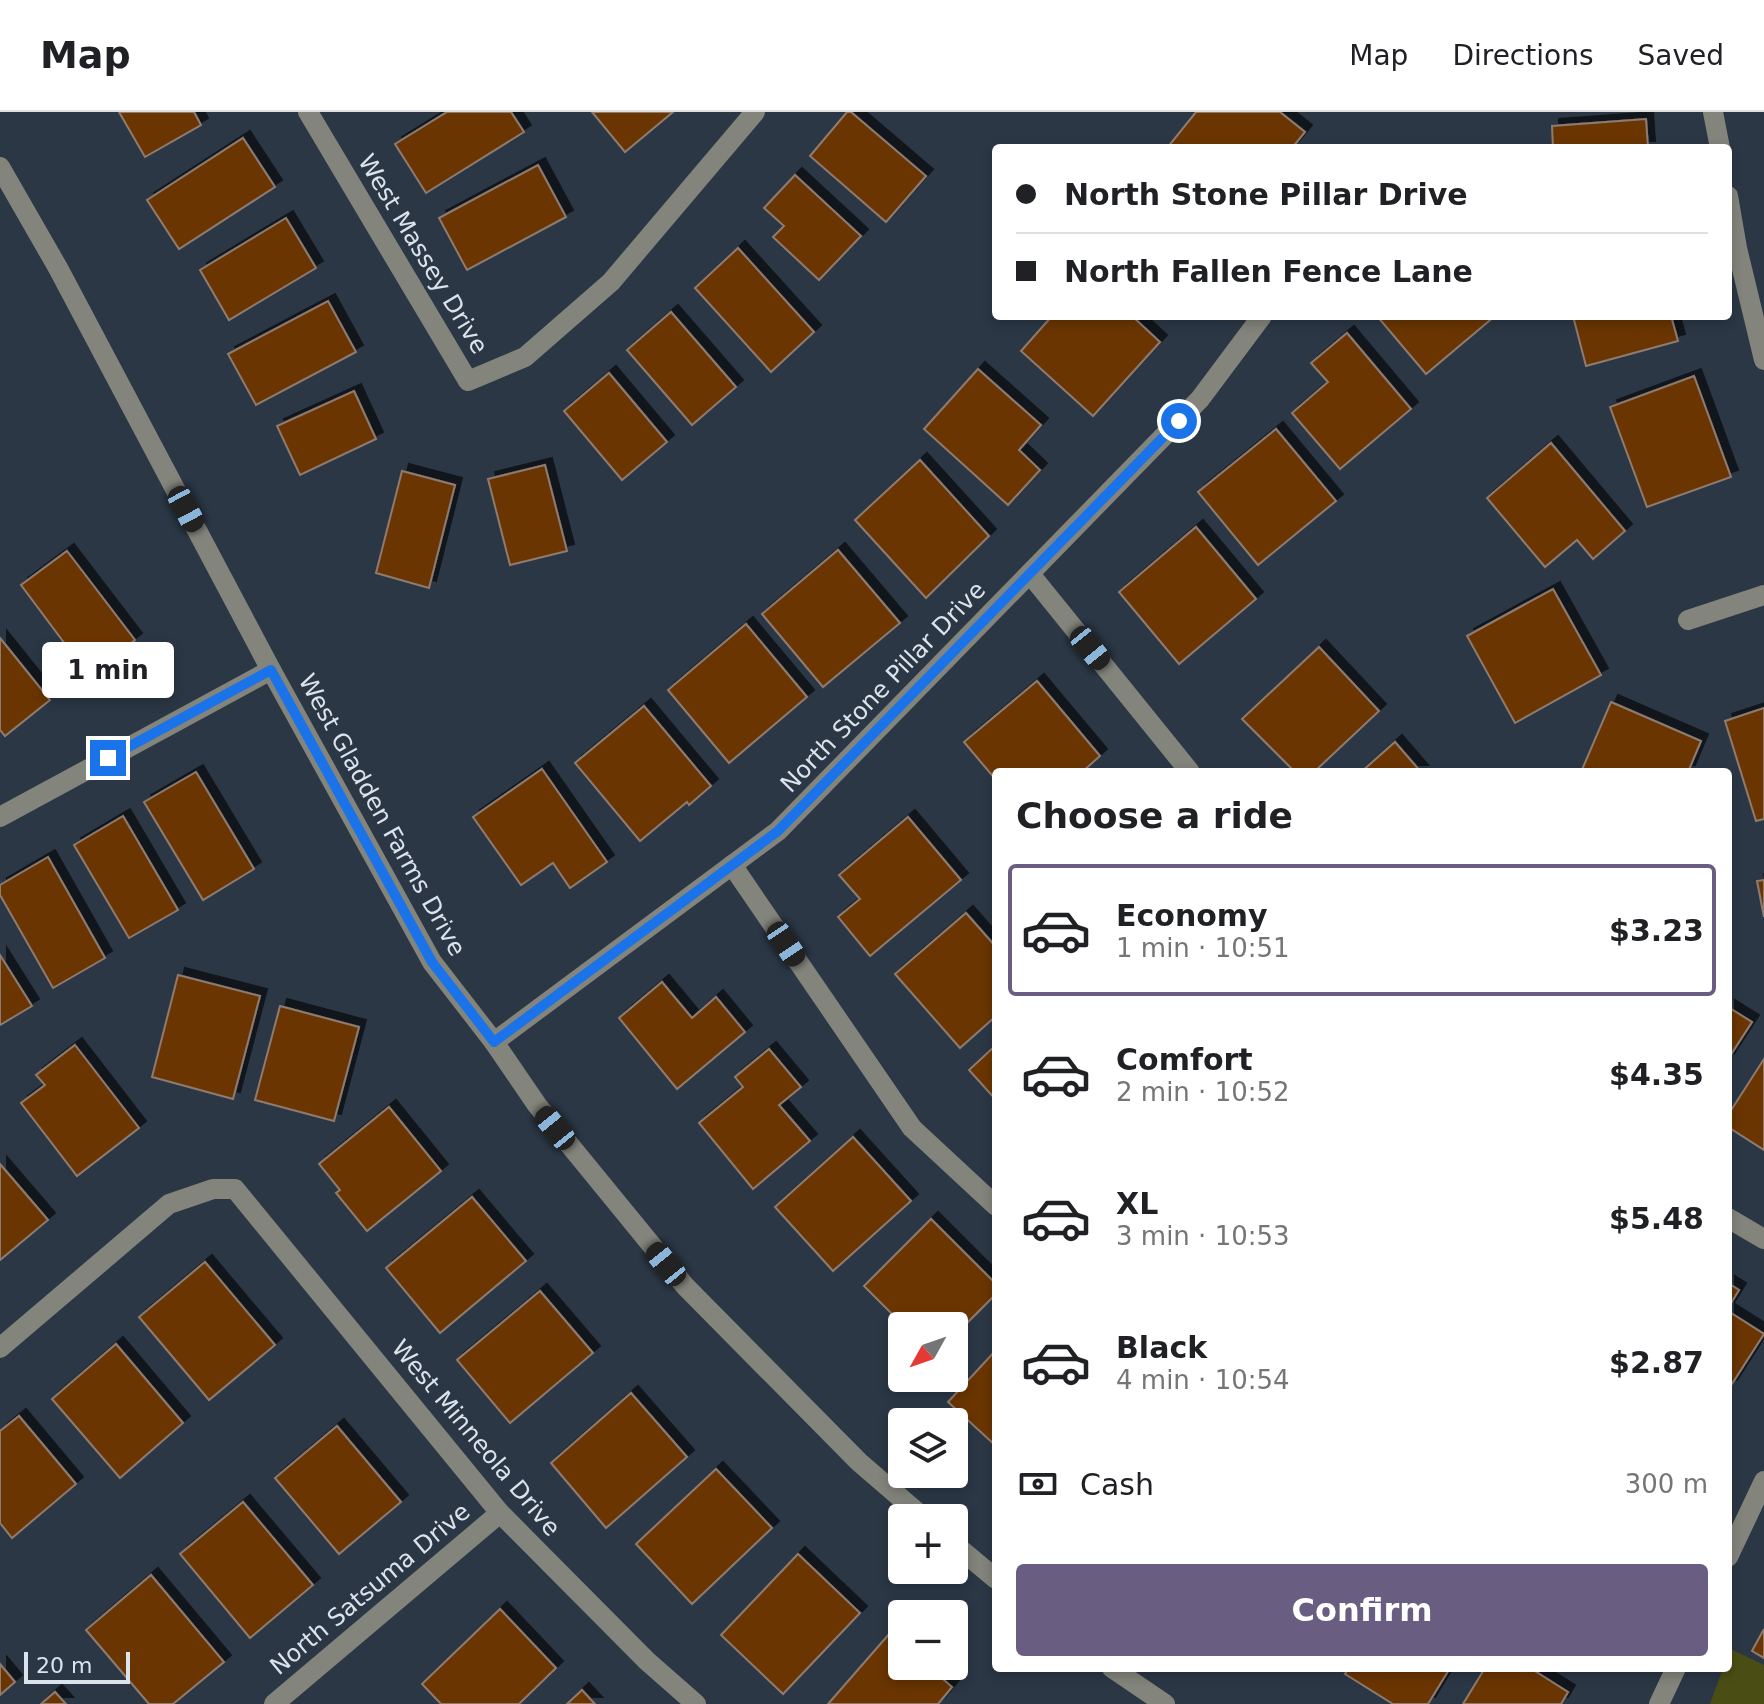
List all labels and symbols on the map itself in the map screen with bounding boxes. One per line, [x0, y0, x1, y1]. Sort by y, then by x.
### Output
street label: West Massey Drive [352, 149, 494, 359]
route start [1161, 403, 1197, 439]
car [164, 482, 208, 536]
street label: North Stone Pillar Drive [775, 576, 991, 798]
car [1066, 622, 1114, 674]
callout: 1 min [42, 642, 174, 698]
street label: West Gladden Farms Drive [293, 669, 471, 961]
route end [90, 740, 126, 776]
car [763, 917, 809, 971]
car [531, 1102, 579, 1154]
car [642, 1238, 690, 1290]
north arrow [888, 1312, 968, 1392]
street label: West Minneola Drive [386, 1334, 566, 1542]
street label: North Satsuma Drive [265, 1497, 475, 1681]
scale bar [24, 1648, 130, 1684]

